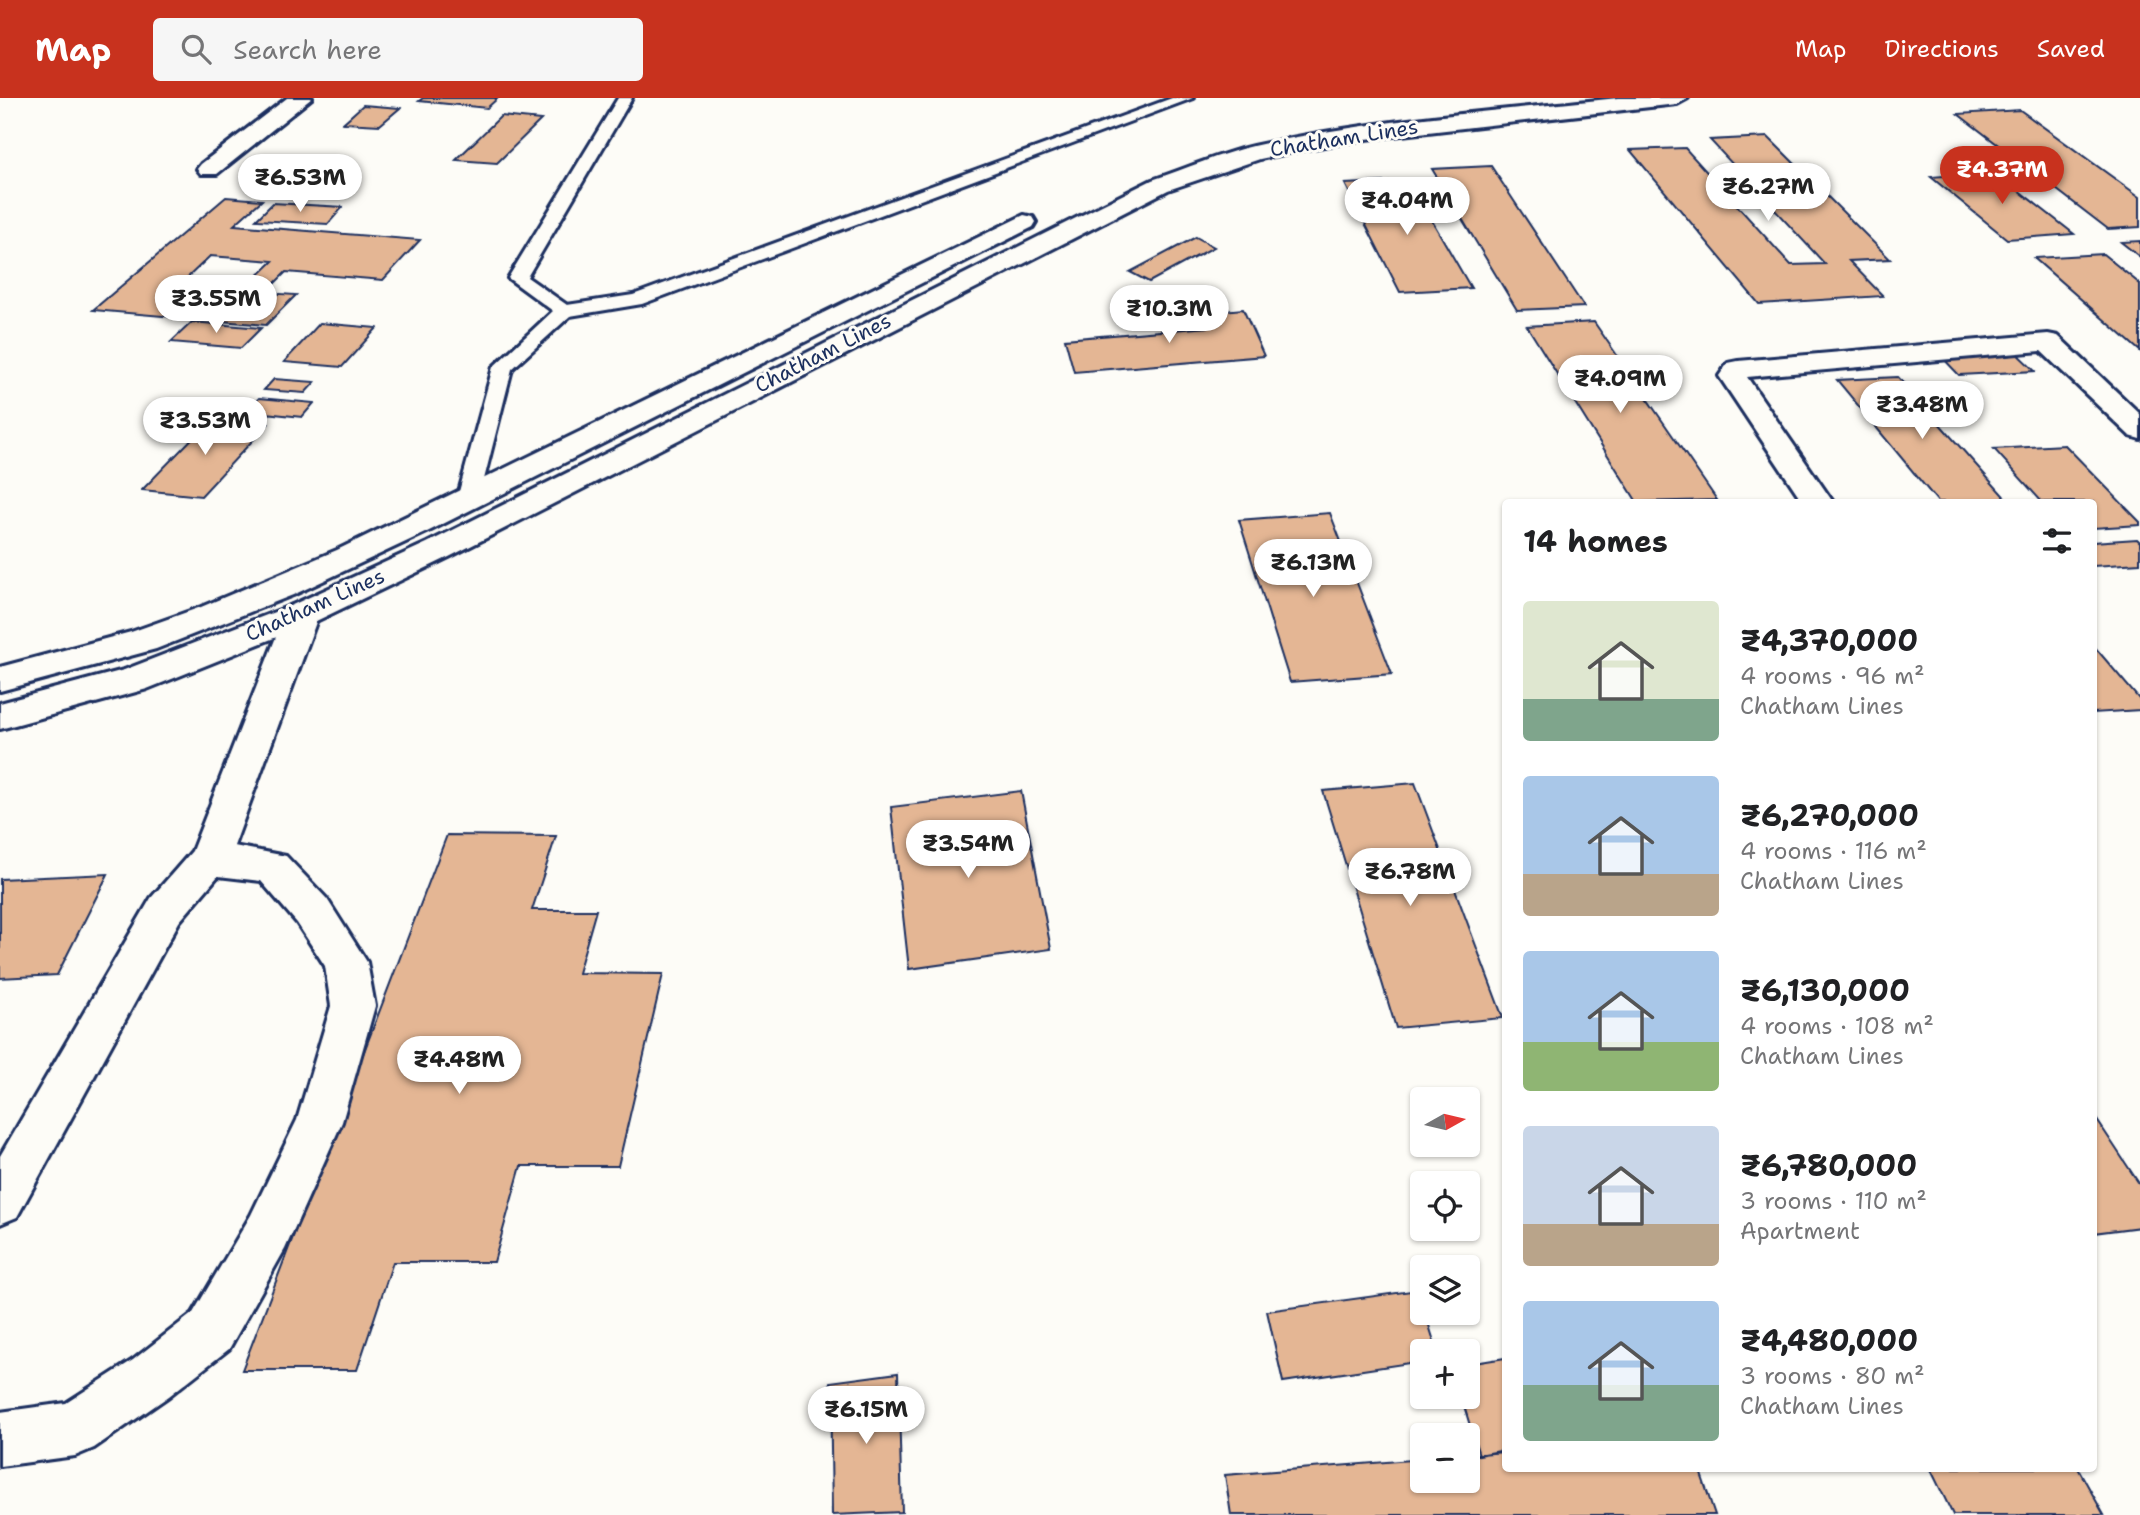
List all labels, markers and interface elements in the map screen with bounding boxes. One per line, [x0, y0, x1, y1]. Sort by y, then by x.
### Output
search box [153, 18, 643, 81]
text: Map [35, 27, 111, 72]
icon: search [177, 30, 215, 68]
text: Search here [233, 32, 382, 67]
text: Map [1795, 33, 1846, 65]
text: Directions [1884, 33, 1999, 65]
text: Saved [2037, 33, 2105, 65]
street label: Chatham Lines [1268, 112, 1420, 164]
pin: ₹4.37M [1945, 146, 2059, 206]
text: ₹4.37M [1956, 154, 2048, 184]
pin: ₹6.53M [243, 155, 357, 214]
text: ₹6.53M [254, 162, 346, 192]
pin: ₹6.27M [1711, 164, 1825, 223]
text: ₹6.27M [1722, 171, 1814, 201]
pin: ₹4.04M [1350, 178, 1464, 237]
text: ₹4.04M [1361, 185, 1453, 215]
pin: ₹3.55M [159, 275, 273, 335]
text: ₹3.55M [171, 283, 261, 313]
pin: ₹10.3M [1112, 286, 1226, 345]
text: ₹10.3M [1126, 293, 1212, 323]
street label: Chatham Lines [750, 307, 896, 399]
pin: ₹4.09M [1563, 356, 1677, 415]
text: ₹4.09M [1574, 363, 1666, 393]
pin: ₹3.48M [1865, 382, 1979, 441]
text: ₹3.48M [1876, 389, 1968, 419]
pin: ₹3.53M [148, 398, 262, 457]
text: ₹3.53M [159, 405, 251, 435]
text: 14 homes [1523, 521, 1668, 562]
icon: filters [2038, 522, 2076, 560]
pin: ₹6.13M [1256, 540, 1370, 599]
text: ₹6.13M [1270, 547, 1356, 577]
street label: Chatham Lines [241, 562, 389, 648]
text: ₹4,370,000 [1740, 620, 1918, 661]
icon: home [1579, 629, 1663, 713]
text: 4 rooms · 96 m² [1740, 661, 1925, 691]
text: Chatham Lines [1740, 691, 1904, 721]
text: ₹6,270,000 [1740, 795, 1919, 836]
icon: home [1579, 804, 1663, 888]
pin: ₹3.54M [911, 820, 1025, 880]
text: ₹3.54M [922, 828, 1014, 858]
text: 4 rooms · 116 m² [1740, 836, 1927, 866]
pin: ₹6.78M [1353, 848, 1467, 908]
text: ₹6.78M [1364, 856, 1456, 886]
text: Chatham Lines [1740, 866, 1904, 896]
text: ₹6,130,000 [1740, 970, 1910, 1011]
icon: home [1579, 979, 1663, 1063]
text: 4 rooms · 108 m² [1740, 1011, 1934, 1041]
pin: ₹4.48M [402, 1037, 516, 1096]
text: Chatham Lines [1740, 1041, 1904, 1071]
text: ₹4.48M [413, 1044, 505, 1074]
north arrow [1410, 1087, 1480, 1157]
map controls [1410, 1087, 1480, 1493]
text: ₹6,780,000 [1740, 1145, 1917, 1186]
icon: home [1579, 1154, 1663, 1238]
button: locate [1410, 1171, 1480, 1241]
text: 3 rooms · 110 m² [1740, 1186, 1927, 1216]
text: Apartment [1740, 1216, 1860, 1246]
button: layers [1410, 1255, 1480, 1325]
text: ₹4,480,000 [1740, 1320, 1918, 1361]
icon: home [1579, 1329, 1663, 1413]
button: + [1410, 1339, 1480, 1409]
text: 3 rooms · 80 m² [1740, 1361, 1925, 1391]
pin: ₹6.15M [809, 1386, 923, 1446]
text: Chatham Lines [1740, 1391, 1904, 1421]
text: ₹6.15M [824, 1394, 908, 1424]
button: − [1410, 1423, 1480, 1493]

